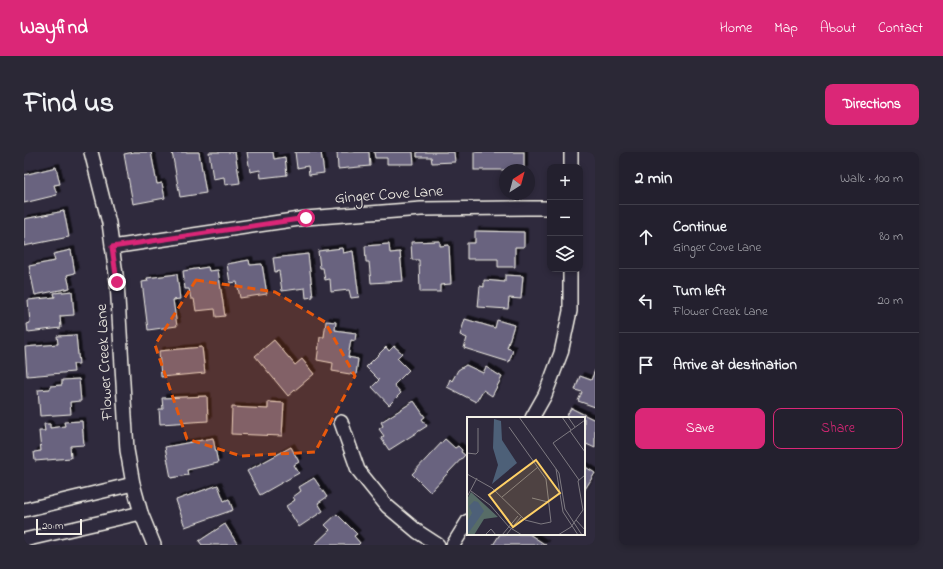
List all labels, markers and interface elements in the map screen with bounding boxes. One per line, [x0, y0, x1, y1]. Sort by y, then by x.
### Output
text: Wayfind [20, 15, 88, 42]
text: Home [720, 18, 752, 39]
text: Map [774, 18, 798, 39]
text: About [820, 18, 856, 39]
text: Contact [878, 18, 923, 39]
text: Find us [24, 84, 114, 125]
button: Directions [825, 84, 919, 125]
north arrow [499, 164, 535, 200]
map controls [547, 164, 583, 272]
button: + [547, 164, 583, 200]
text: 2 min [635, 166, 672, 191]
text: Walk · 100 m [840, 169, 903, 188]
street label: Ginger Cove Lane [334, 179, 445, 211]
button: − [547, 200, 583, 236]
route start [297, 209, 315, 227]
text: Continue [673, 216, 727, 238]
icon: ahead [635, 226, 657, 248]
text: 80 m [879, 227, 903, 246]
button: layers [547, 236, 583, 272]
text: Ginger Cove Lane [673, 238, 761, 257]
route end [108, 273, 126, 291]
text: Turn left [673, 280, 726, 302]
icon: left [635, 290, 657, 312]
text: 20 m [878, 291, 903, 310]
street label: Flower Creek Lane [90, 302, 120, 422]
text: Flower Creek Lane [673, 302, 768, 321]
icon: arrive [635, 354, 657, 376]
text: Arrive at destination [673, 354, 797, 376]
button: Save [635, 408, 765, 449]
button: Share [773, 408, 903, 449]
inset map [467, 417, 585, 535]
scale bar [36, 517, 82, 536]
text: 20 m [42, 518, 64, 534]

